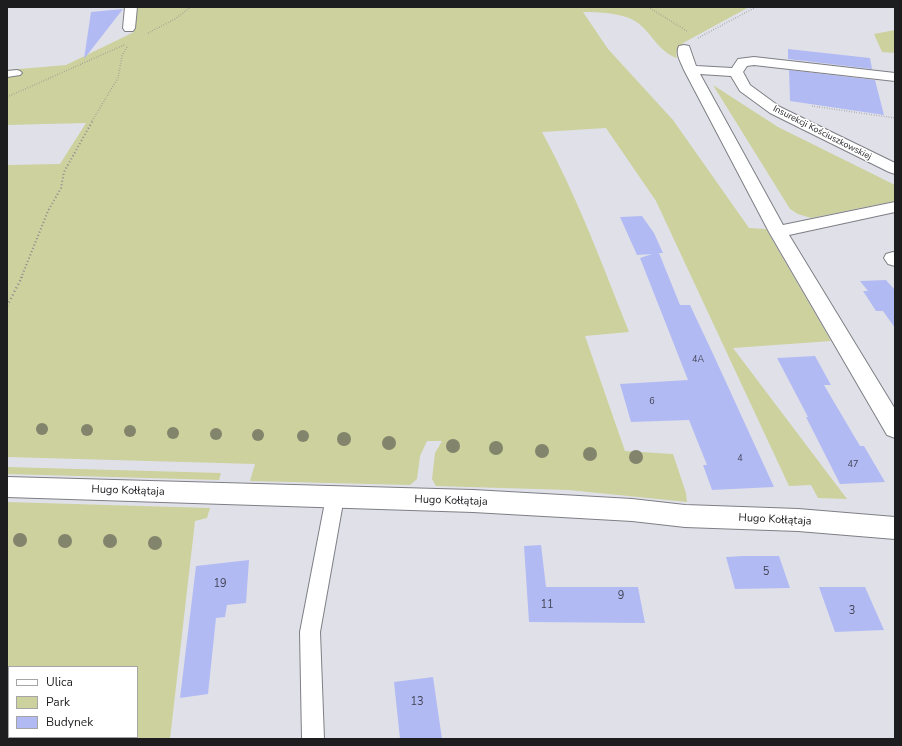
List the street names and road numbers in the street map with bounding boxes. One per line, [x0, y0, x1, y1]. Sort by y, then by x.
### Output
street label: Insurekcji Kościuszkowskiej [771, 103, 873, 163]
street label: Hugo Kołłątaja [91, 483, 165, 499]
street label: Hugo Kołłątaja [414, 493, 488, 509]
street label: Hugo Kołłątaja [738, 511, 812, 529]

